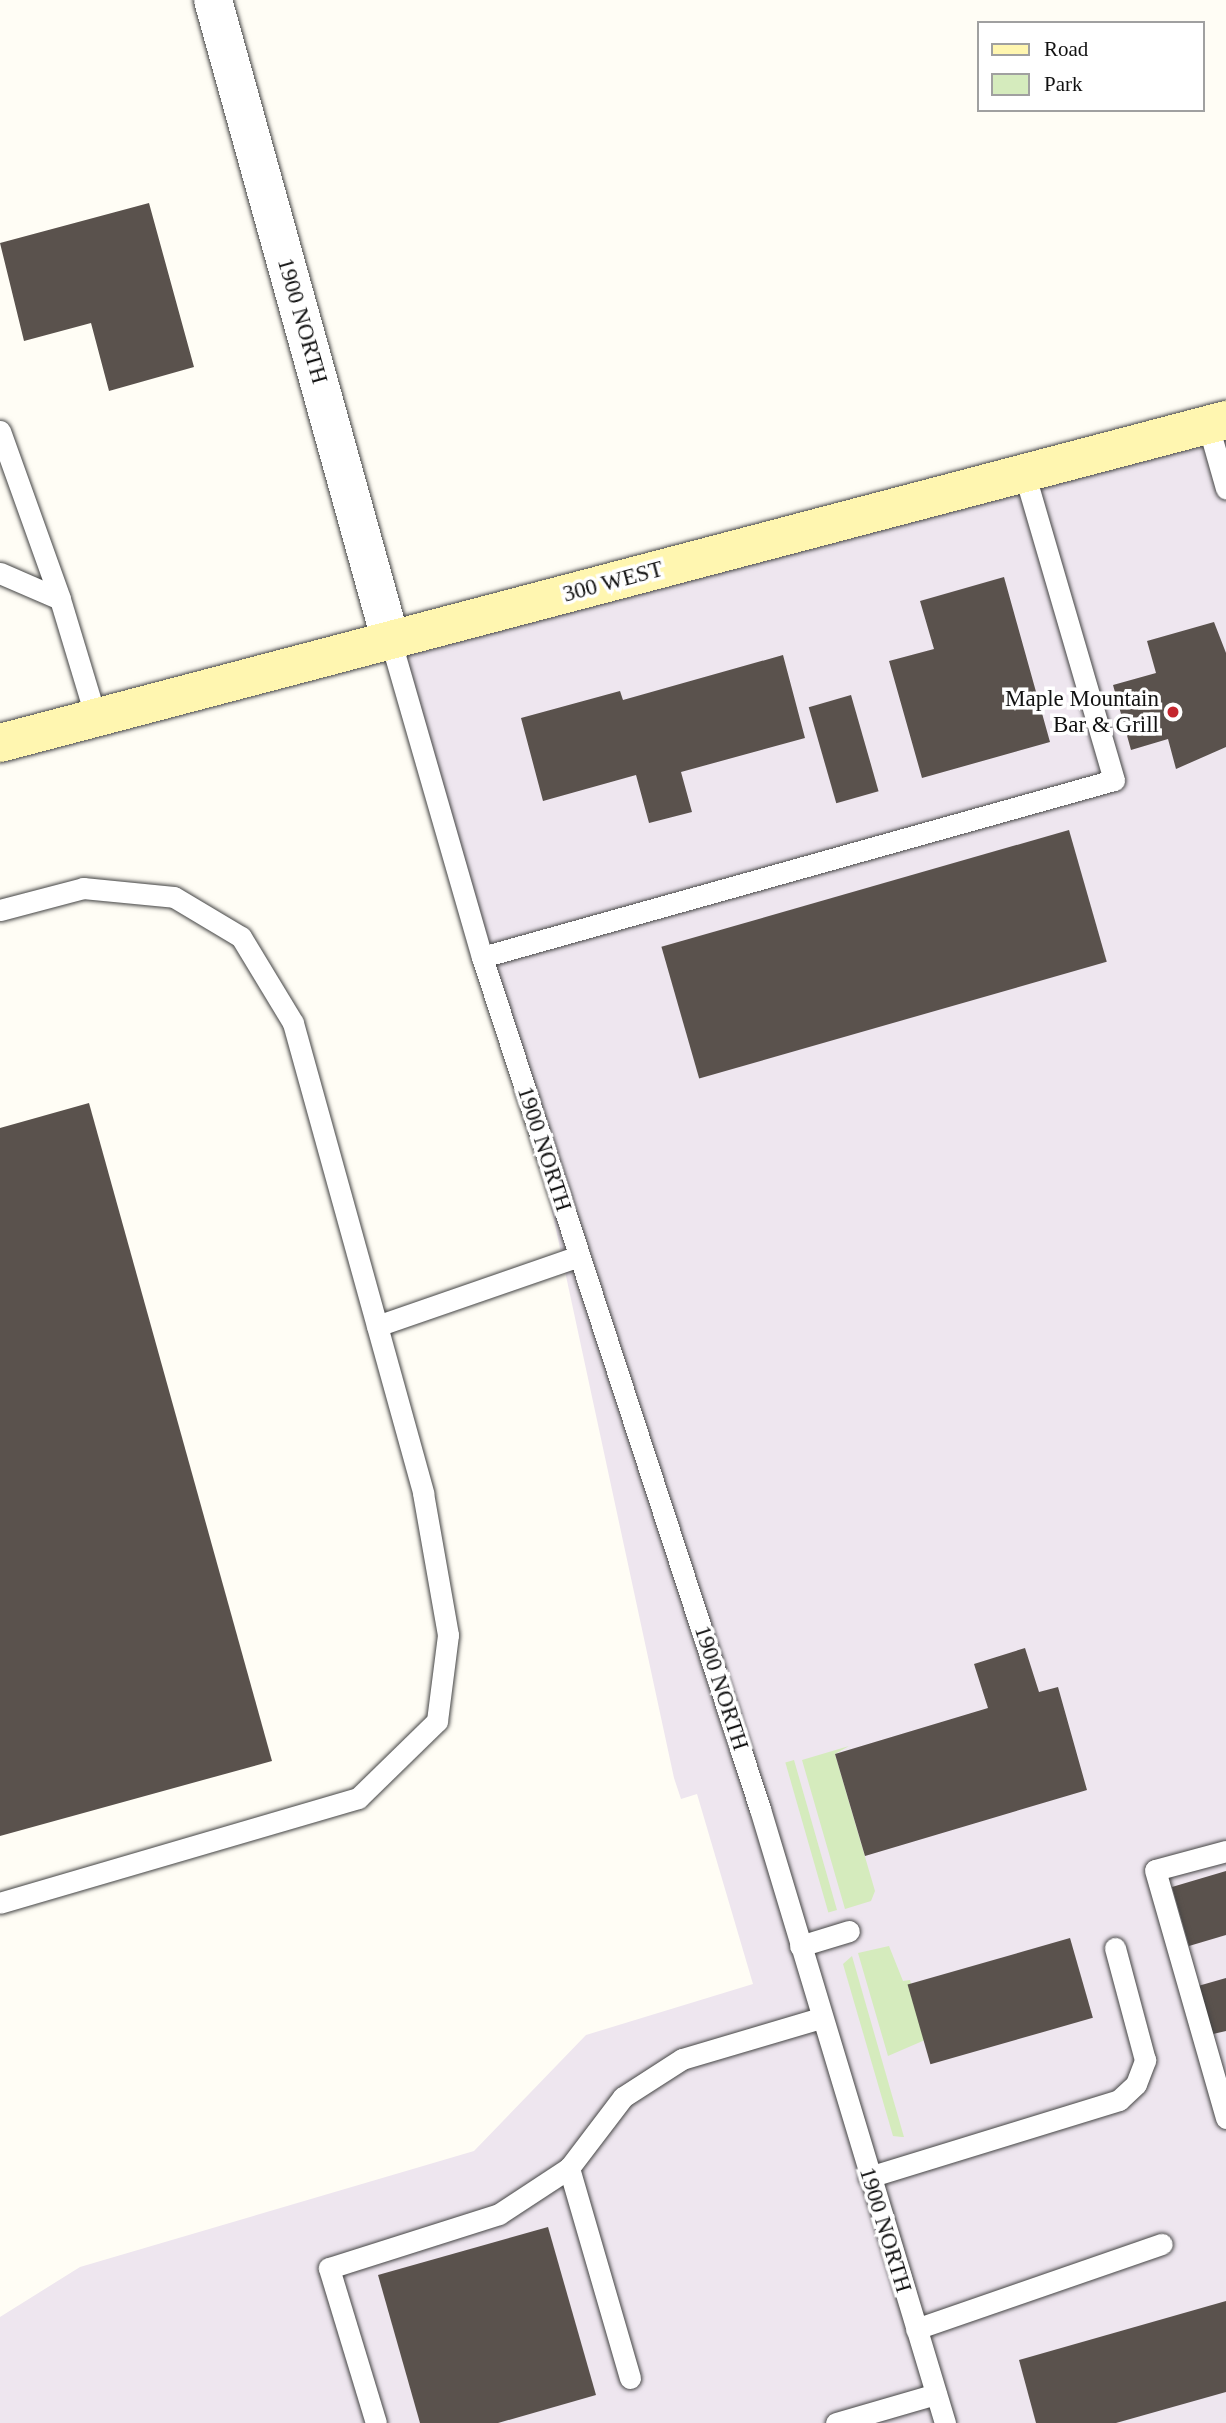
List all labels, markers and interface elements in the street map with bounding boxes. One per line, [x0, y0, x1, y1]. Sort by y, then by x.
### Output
legend [978, 21, 1205, 112]
text: Road [1044, 37, 1088, 61]
text: Park [1044, 72, 1083, 96]
street label: 1900 NORTH [271, 255, 333, 387]
street label: 300 WEST [560, 555, 666, 609]
place label: Maple Mountain Bar & Grill [1005, 685, 1159, 739]
marker: Maple Mountain Bar & Grill [1165, 704, 1181, 720]
street label: 1900 NORTH [511, 1083, 577, 1215]
street label: 1900 NORTH [688, 1622, 754, 1754]
street label: 1900 NORTH [853, 2164, 917, 2296]

